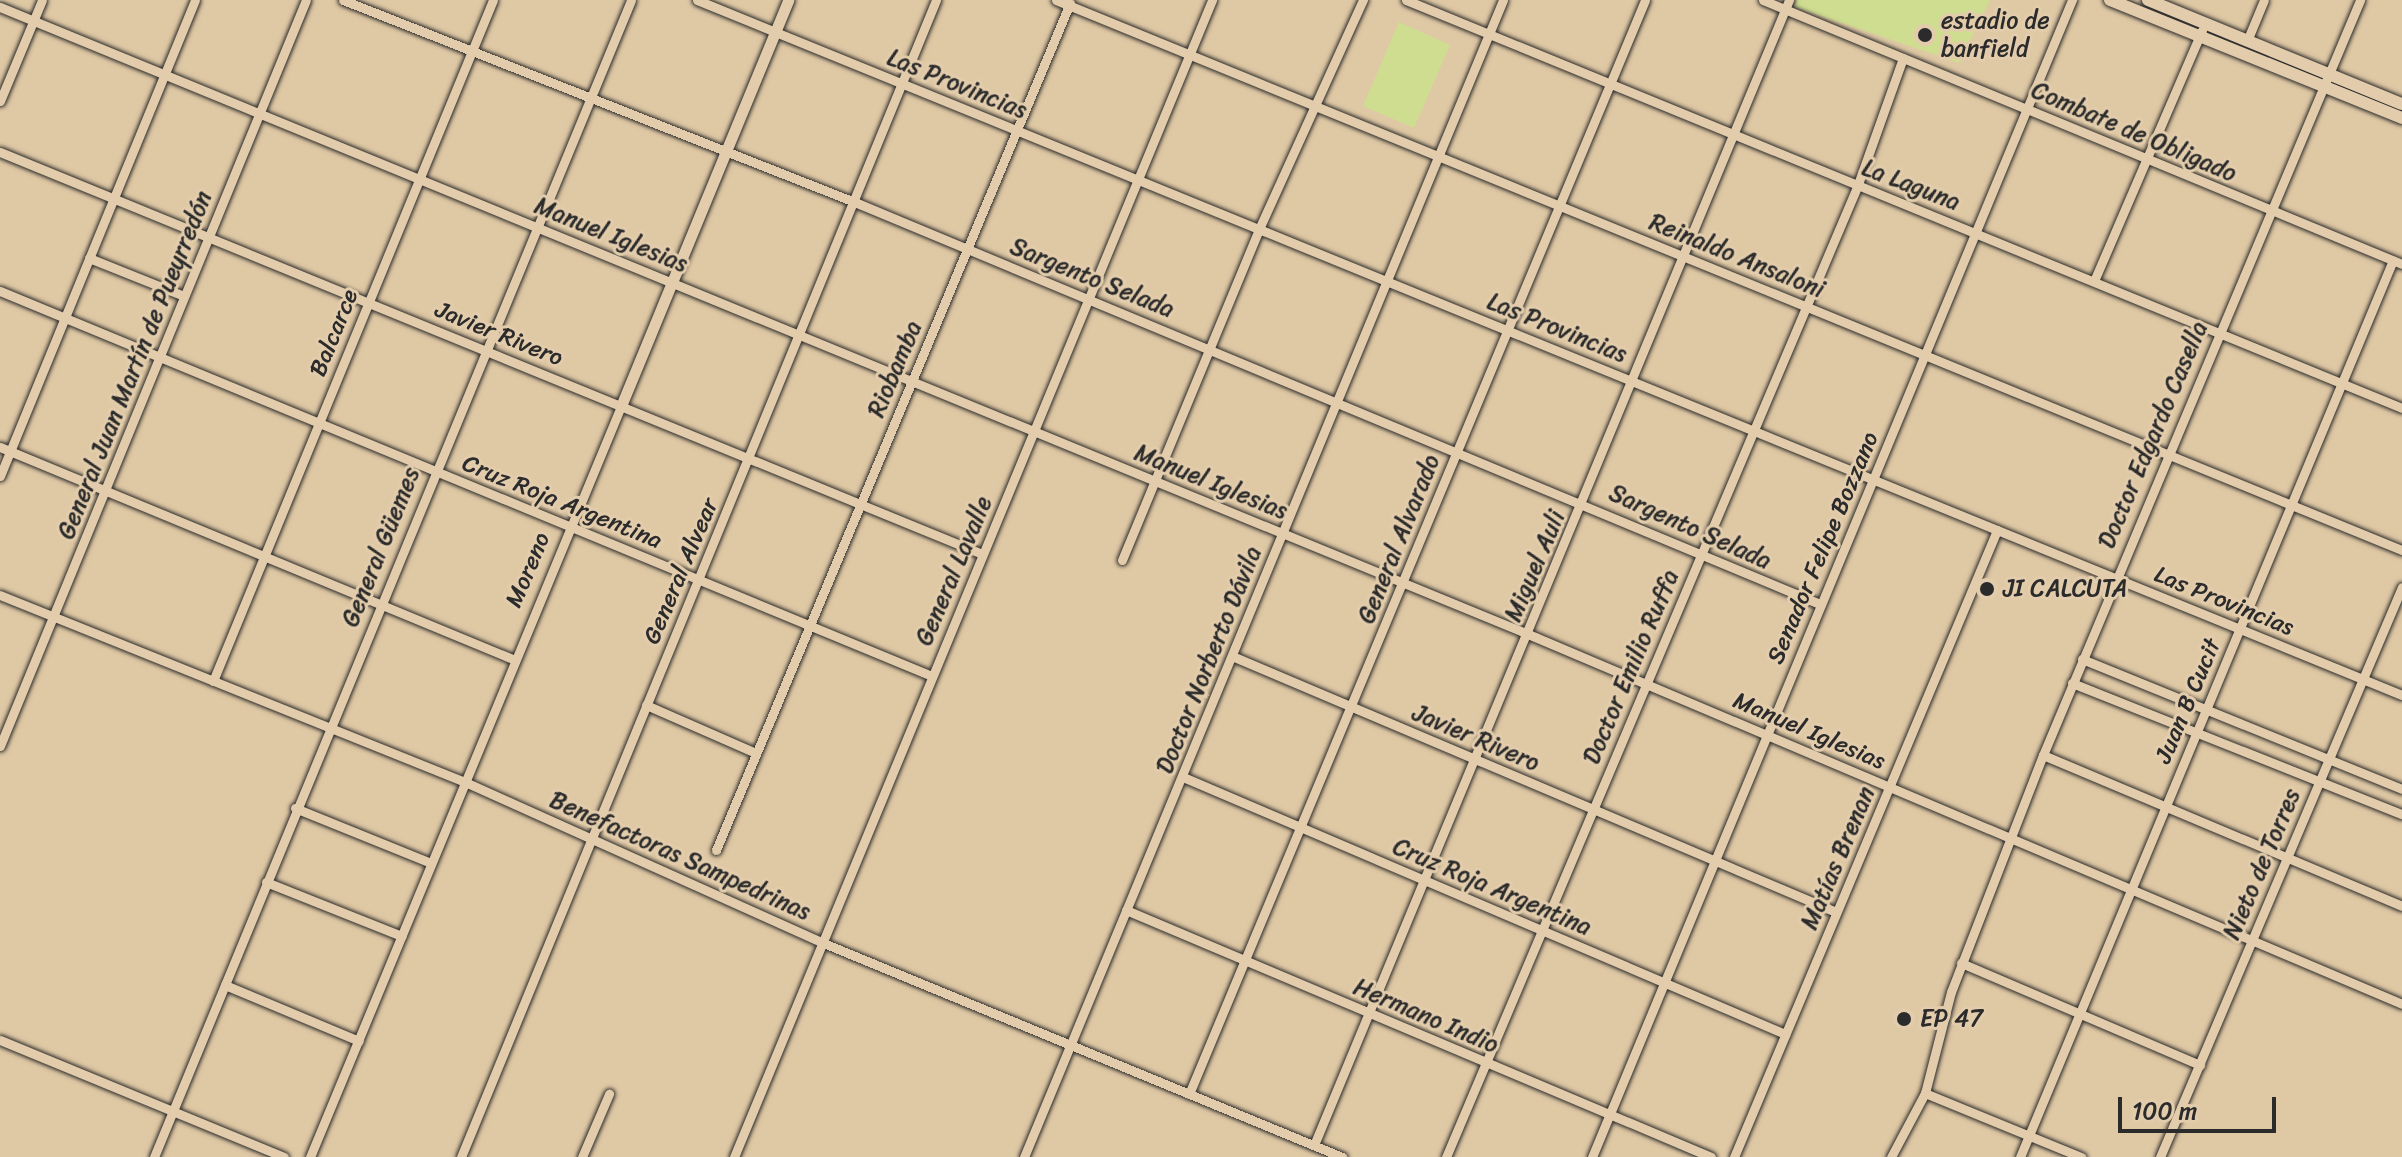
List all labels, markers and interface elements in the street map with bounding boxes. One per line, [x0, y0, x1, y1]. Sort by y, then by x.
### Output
place label: estadio de banfield [1941, 7, 2050, 63]
marker: estadio de banfield [1916, 26, 1934, 44]
street label: Las Provincias [882, 43, 1032, 125]
street label: Combate de Obligado [2027, 76, 2241, 188]
street label: La Laguna [1858, 153, 1964, 217]
street label: General Juan Martín de Pueyrredón [52, 187, 218, 543]
street label: Manuel Iglesias [530, 191, 692, 279]
street label: Reinaldo Ansaloni [1645, 208, 1829, 304]
street label: Sargento Selada [1006, 232, 1178, 324]
street label: Balcarce [304, 285, 364, 381]
street label: Las Provincias [1482, 287, 1632, 369]
street label: Javier Rivero [431, 295, 567, 373]
street label: Riobamba [862, 316, 928, 422]
street label: Doctor Edgardo Casella [2092, 317, 2214, 553]
street label: Senador Felipe Bozzano [1761, 428, 1885, 668]
street label: Manuel Iglesias [1130, 438, 1292, 526]
street label: Cruz Roja Argentina [458, 449, 666, 555]
street label: General Alvarado [1352, 450, 1446, 628]
street label: General Güemes [336, 463, 426, 631]
street label: Sargento Selada [1605, 478, 1775, 576]
street label: General Lavalle [910, 492, 998, 650]
street label: General Alvear [637, 494, 725, 648]
street label: Miguel Auli [1499, 506, 1571, 626]
street label: Moreno [499, 528, 557, 612]
street label: Doctor Norberto Dávila [1150, 542, 1268, 778]
street label: Las Provincias [2149, 560, 2299, 642]
street label: Doctor Emilio Ruffa [1577, 566, 1685, 768]
place label: JI CALCUTA [2003, 575, 2128, 603]
marker: JI CALCUTA [1978, 580, 1996, 598]
street label: Juan B Cucit [2149, 634, 2227, 768]
street label: Manuel Iglesias [1729, 686, 1889, 776]
street label: Javier Rivero [1408, 698, 1544, 778]
street label: Matías Brenan [1795, 782, 1881, 934]
street label: Nieto de Torres [2217, 784, 2307, 944]
street label: Benefactoras Sampedrinas [545, 785, 815, 927]
street label: Cruz Roja Argentina [1388, 832, 1596, 942]
street label: Hermano Indio [1349, 973, 1503, 1059]
place label: EP 47 [1920, 1005, 1983, 1033]
marker: EP 47 [1895, 1010, 1913, 1028]
scale bar [2122, 1081, 2280, 1131]
text: 100 m [2132, 1090, 2197, 1132]

